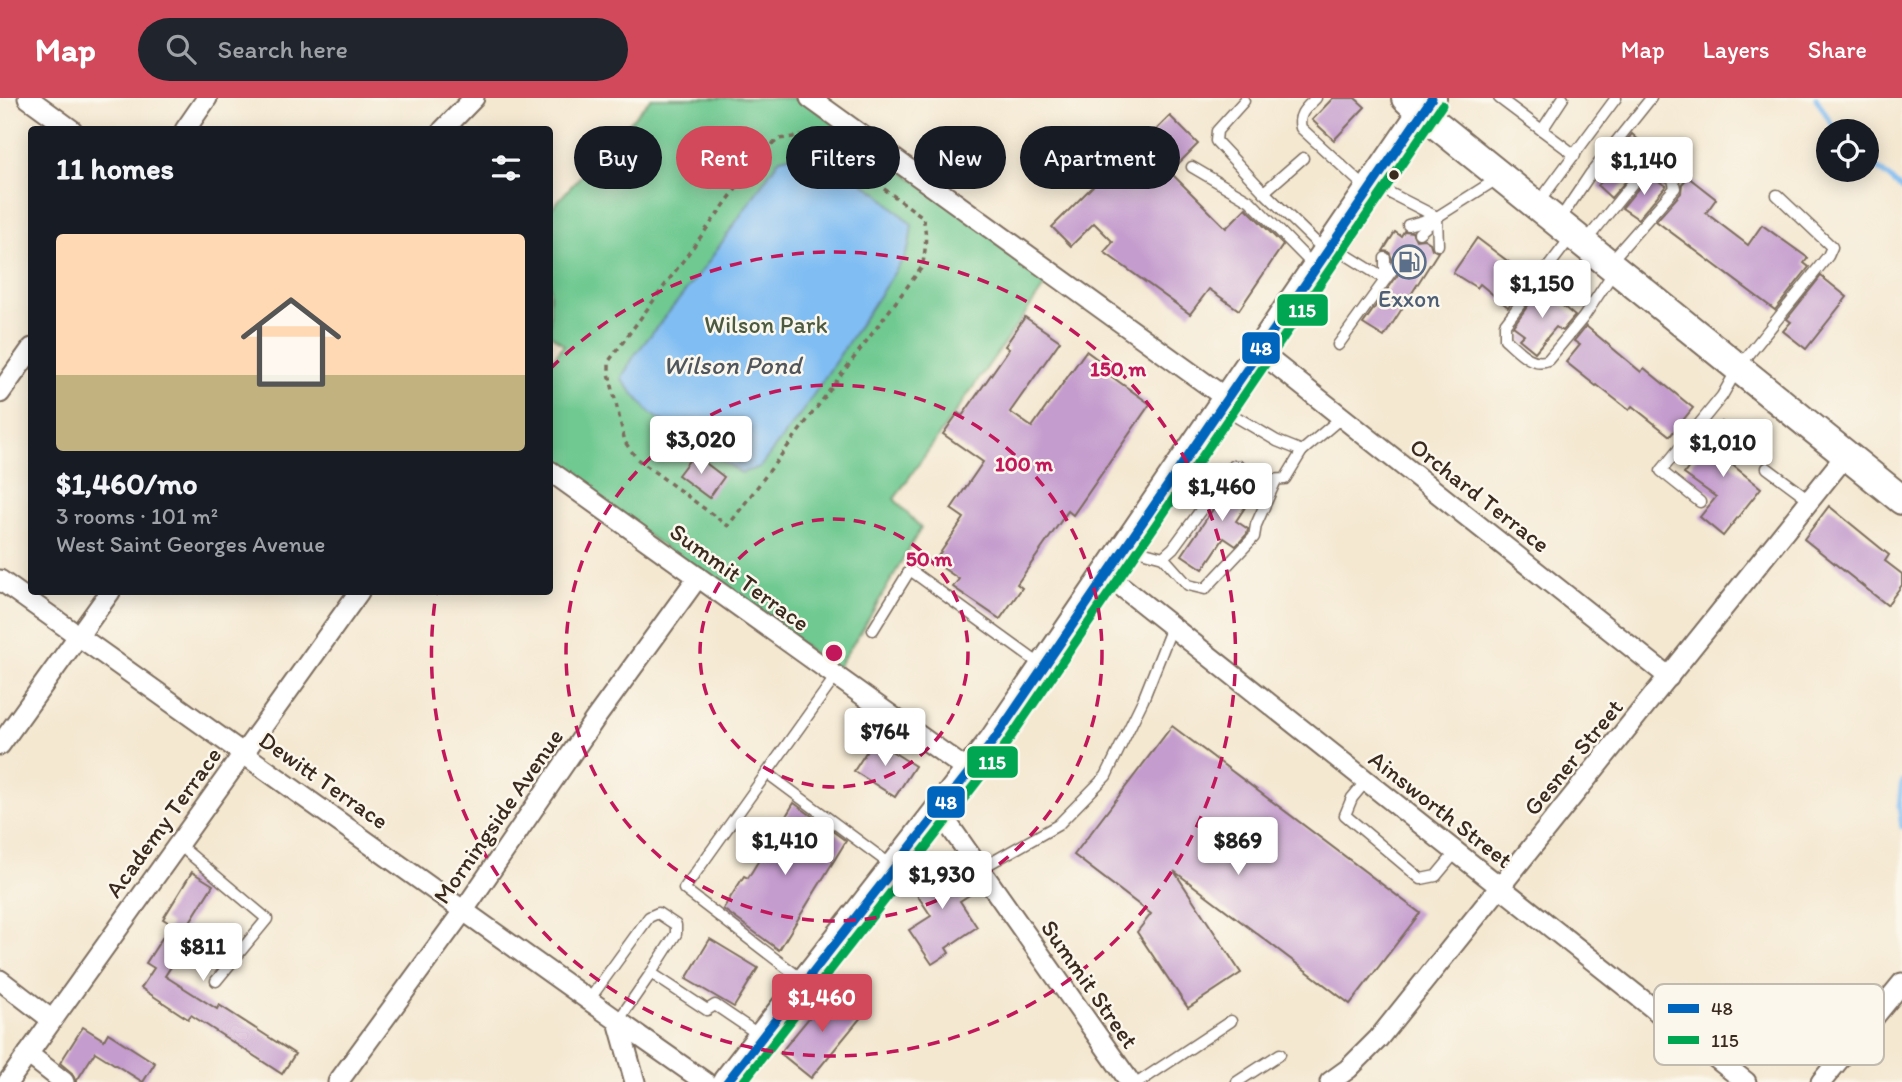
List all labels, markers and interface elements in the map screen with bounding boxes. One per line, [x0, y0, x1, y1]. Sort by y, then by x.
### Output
search box [138, 18, 628, 81]
text: Map [35, 30, 96, 69]
icon: search [162, 30, 200, 68]
text: Search here [218, 33, 348, 65]
text: Map [1621, 35, 1665, 64]
text: Layers [1703, 35, 1770, 64]
text: Share [1808, 35, 1867, 64]
map controls [1816, 119, 1879, 182]
button: locate [1816, 119, 1879, 182]
chip: Buy [574, 126, 662, 189]
chip: Rent [676, 126, 772, 189]
chip: Filters [786, 126, 900, 189]
chip: New [914, 126, 1006, 189]
chip: Apartment [1020, 126, 1180, 189]
pin: $1,140 [1587, 138, 1701, 197]
text: $1,140 [1611, 146, 1677, 174]
icon: filters [487, 149, 525, 187]
text: 11 homes [56, 150, 174, 187]
unlabelled marker [1387, 168, 1401, 182]
fuel station icon: Exxon [1390, 243, 1428, 281]
pin: $1,150 [1485, 260, 1599, 320]
text: $1,150 [1510, 269, 1574, 297]
icon: home [228, 279, 354, 405]
place label: Exxon [1378, 284, 1440, 313]
line badge: 115 [1276, 293, 1329, 327]
text: 115 [1288, 299, 1316, 322]
park label: Wilson Park [704, 310, 828, 339]
line badge: 48 [1241, 331, 1281, 365]
text: 48 [1250, 337, 1272, 360]
water label: Wilson Pond [663, 349, 804, 381]
text: 150 m [1090, 356, 1146, 381]
pin: $3,020 [644, 416, 758, 476]
pin: $1,010 [1666, 420, 1780, 479]
text: $3,020 [666, 425, 736, 453]
text: $1,010 [1690, 428, 1756, 456]
street label: Orchard Terrace [1404, 431, 1556, 559]
text: 100 m [995, 451, 1053, 476]
pin: $1,460 [1165, 464, 1279, 523]
text: $1,460/mo [56, 465, 198, 502]
text: $1,460 [1188, 472, 1256, 500]
text: 3 rooms · 101 m² [56, 502, 218, 530]
street label: Summit Terrace [664, 517, 816, 637]
text: West Saint Georges Avenue [56, 530, 325, 558]
text: 50 m [906, 546, 953, 571]
centre of rings [822, 641, 846, 665]
street label: Gesner Street [1517, 693, 1629, 821]
pin: $764 [844, 708, 926, 768]
text: $764 [860, 717, 910, 745]
street label: Morningside Avenue [427, 723, 569, 909]
street label: Dewitt Terrace [254, 725, 394, 835]
street label: Academy Terrace [99, 741, 227, 903]
street label: Ainsworth Street [1363, 744, 1519, 874]
line badge: 115 [966, 745, 1019, 779]
text: 115 [978, 751, 1006, 774]
line badge: 48 [926, 785, 966, 819]
text: 48 [935, 791, 957, 814]
pin: $1,410 [728, 818, 842, 877]
pin: $869 [1197, 818, 1279, 877]
text: $1,410 [752, 826, 818, 854]
text: $869 [1214, 826, 1262, 854]
pin: $1,930 [885, 852, 999, 911]
text: $1,930 [909, 860, 975, 888]
street label: Summit Street [1035, 914, 1145, 1054]
pin: $811 [162, 924, 244, 983]
text: $811 [180, 932, 226, 960]
pin: $1,460 [765, 974, 879, 1034]
text: $1,460 [788, 983, 856, 1011]
legend [1654, 984, 1884, 1065]
text: 48 [1711, 997, 1733, 1020]
text: 115 [1711, 1029, 1739, 1052]

